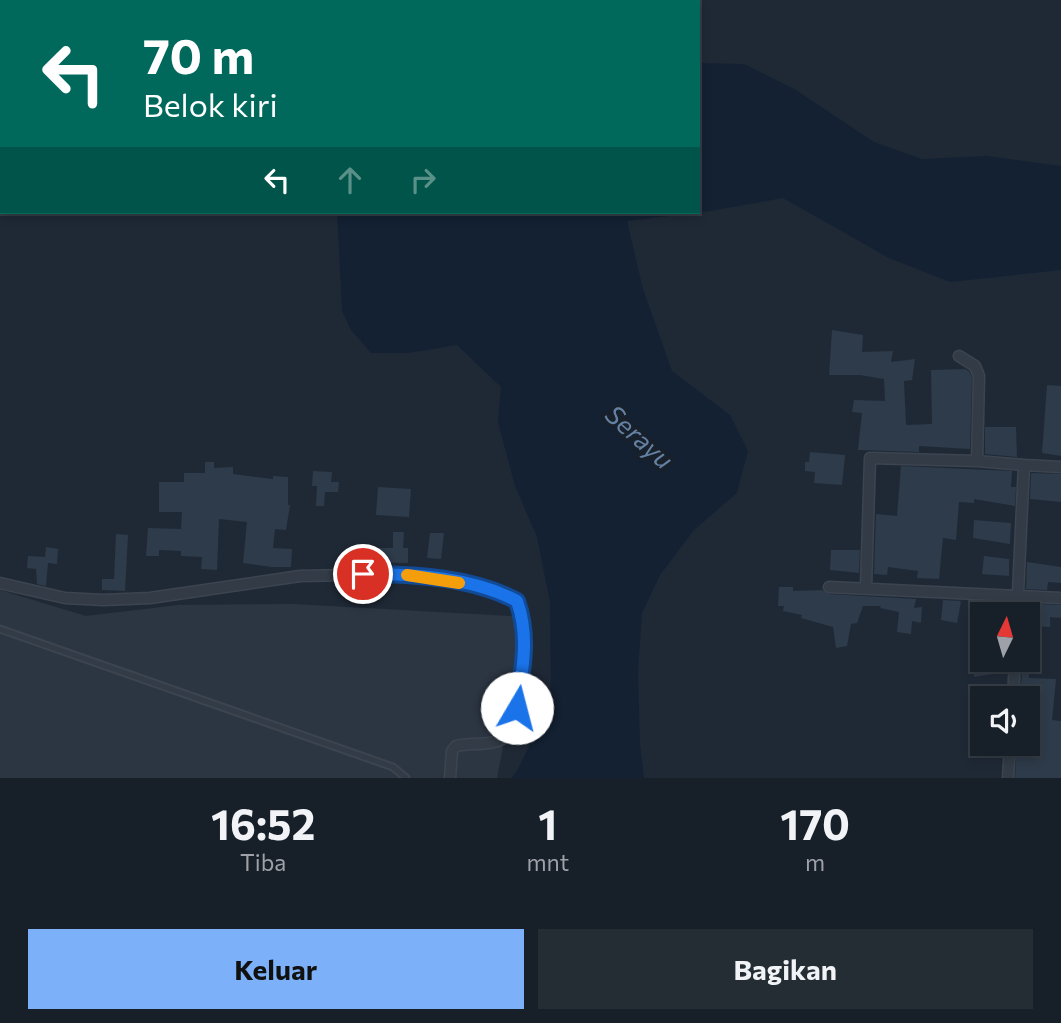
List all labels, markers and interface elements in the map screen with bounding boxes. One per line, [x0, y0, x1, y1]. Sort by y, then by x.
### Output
text: 70 m [143, 24, 254, 84]
icon: left [28, 28, 119, 119]
text: Belok kiri [143, 84, 278, 124]
icon: left [258, 161, 296, 199]
icon: ahead [331, 161, 369, 199]
icon: right [404, 161, 442, 199]
water label: Serayu [600, 398, 680, 474]
pin [333, 544, 393, 604]
icon: arrive [344, 555, 382, 593]
north arrow [970, 602, 1040, 672]
map controls [970, 602, 1040, 756]
position arrow [480, 671, 554, 745]
button: sound [970, 686, 1040, 756]
text: 16:52 [211, 797, 315, 849]
text: 1 [538, 797, 557, 849]
text: 170 [780, 797, 850, 849]
text: Tiba [240, 848, 286, 876]
text: mnt [526, 848, 569, 876]
text: m [805, 848, 825, 876]
button: Keluar [28, 929, 524, 1009]
button: Bagikan [538, 929, 1033, 1009]

